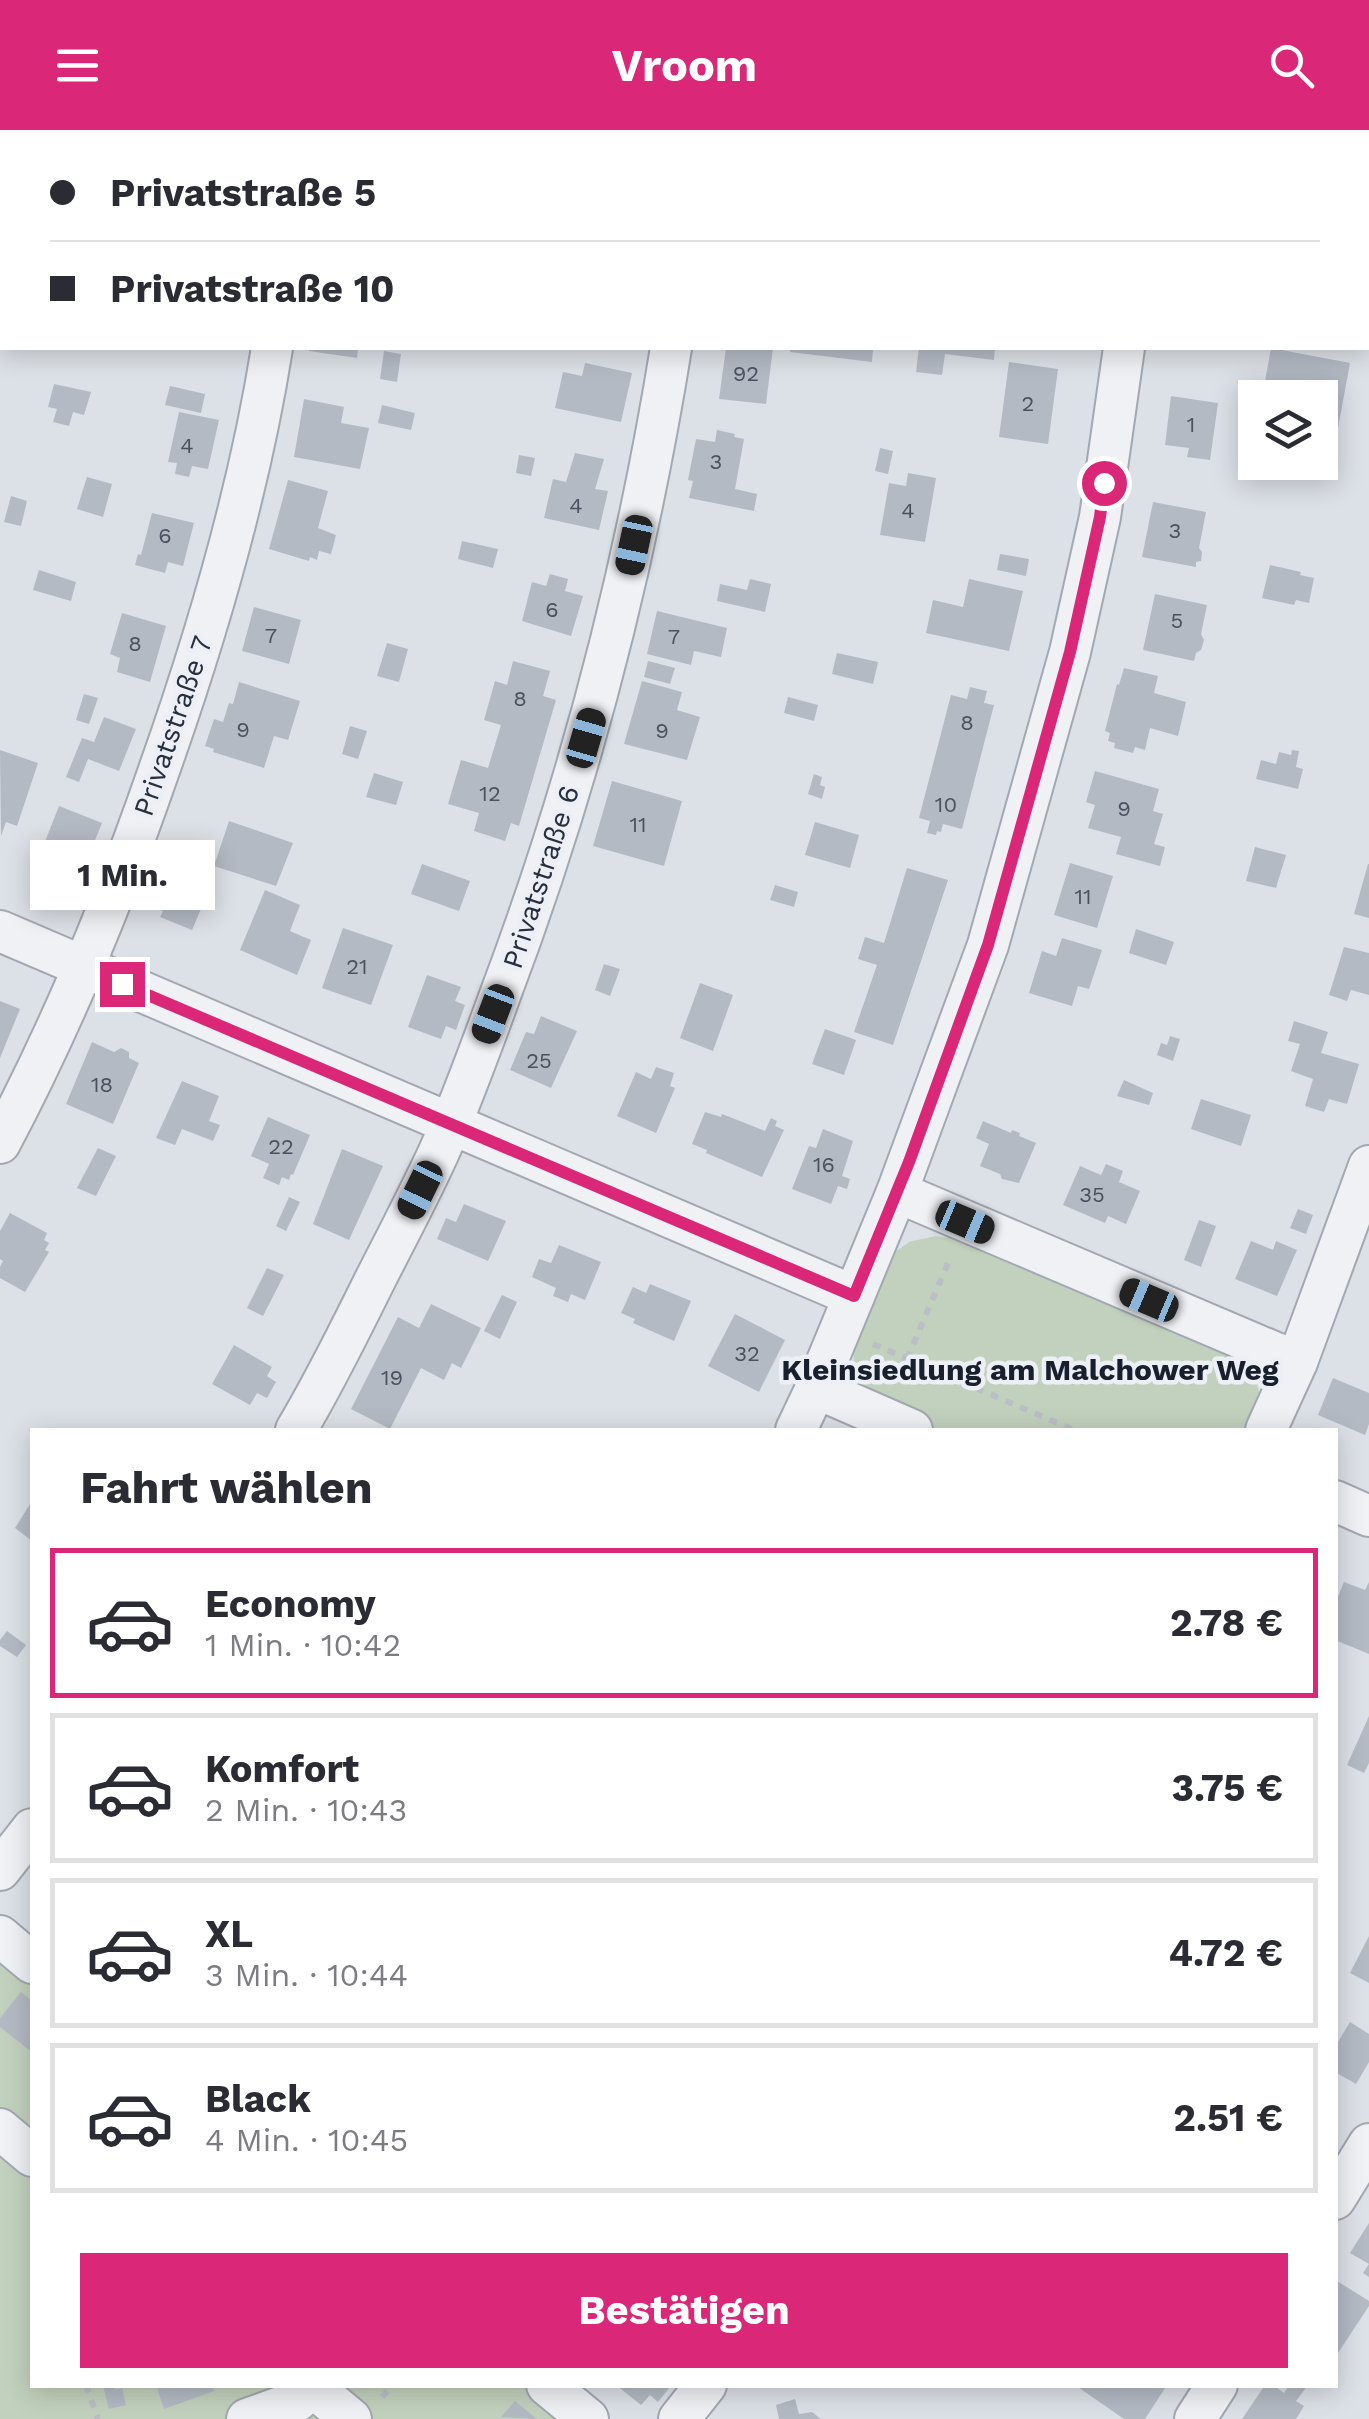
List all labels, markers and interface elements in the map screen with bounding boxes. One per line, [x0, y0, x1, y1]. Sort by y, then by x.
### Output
icon: menu [50, 38, 105, 93]
icon: search [1264, 38, 1319, 93]
text: Vroom [612, 39, 757, 92]
text: Privatstraße 5 [110, 171, 376, 215]
text: Privatstraße 10 [110, 267, 395, 311]
house number: 92 [733, 361, 759, 386]
map controls [1238, 380, 1338, 480]
button: layers [1238, 380, 1338, 480]
house number: 2 [1022, 391, 1034, 416]
house number: 1 [1187, 412, 1195, 437]
house number: 4 [180, 433, 194, 458]
house number: 3 [710, 449, 722, 474]
route start [1082, 461, 1127, 506]
house number: 4 [569, 493, 583, 518]
house number: 4 [901, 498, 915, 523]
car [613, 513, 655, 577]
house number: 3 [1169, 518, 1181, 543]
house number: 6 [158, 523, 172, 548]
house number: 6 [545, 597, 559, 622]
house number: 5 [1171, 608, 1183, 633]
house number: 7 [265, 623, 277, 648]
house number: 7 [668, 624, 680, 649]
house number: 8 [128, 631, 142, 656]
street label: Privatstraße 7 [127, 632, 219, 820]
house number: 8 [513, 686, 527, 711]
car [563, 705, 609, 771]
house number: 8 [960, 710, 974, 735]
house number: 9 [236, 717, 250, 742]
house number: 9 [655, 718, 669, 743]
house number: 12 [479, 781, 501, 806]
street label: Privatstraße 6 [496, 781, 586, 973]
house number: 10 [935, 792, 957, 817]
house number: 9 [1117, 796, 1131, 821]
house number: 11 [629, 812, 647, 837]
callout: 1 Min. [29, 839, 214, 909]
text: 1 Min. [77, 856, 168, 894]
house number: 11 [1074, 884, 1092, 909]
house number: 21 [346, 954, 368, 979]
route end [100, 962, 145, 1007]
car [468, 981, 518, 1047]
house number: 25 [526, 1048, 552, 1073]
house number: 18 [91, 1072, 113, 1097]
house number: 22 [268, 1134, 294, 1159]
house number: 16 [813, 1152, 835, 1177]
car [393, 1156, 447, 1224]
house number: 35 [1079, 1182, 1105, 1207]
car [932, 1196, 998, 1248]
car [1116, 1274, 1182, 1326]
house number: 32 [734, 1341, 760, 1366]
district label: Kleinsiedlung am Malchower Weg [781, 1352, 1279, 1387]
house number: 19 [381, 1365, 403, 1390]
text: Fahrt wählen [80, 1461, 373, 1514]
icon: car [85, 1578, 175, 1668]
text: Economy [205, 1582, 376, 1626]
text: 2.78 € [1170, 1601, 1283, 1645]
text: 1 Min. · 10:42 [205, 1626, 401, 1664]
icon: car [85, 1743, 175, 1833]
text: Komfort [205, 1747, 359, 1791]
text: 3.75 € [1171, 1766, 1283, 1810]
text: 2 Min. · 10:43 [205, 1791, 407, 1829]
icon: car [85, 1908, 175, 1998]
text: XL [205, 1912, 253, 1956]
text: 4.72 € [1169, 1931, 1283, 1975]
text: 3 Min. · 10:44 [205, 1956, 408, 1994]
icon: car [85, 2073, 175, 2163]
text: Black [205, 2077, 311, 2121]
text: 2.51 € [1173, 2096, 1283, 2140]
text: 4 Min. · 10:45 [205, 2121, 408, 2159]
button: Bestätigen [80, 2253, 1288, 2368]

